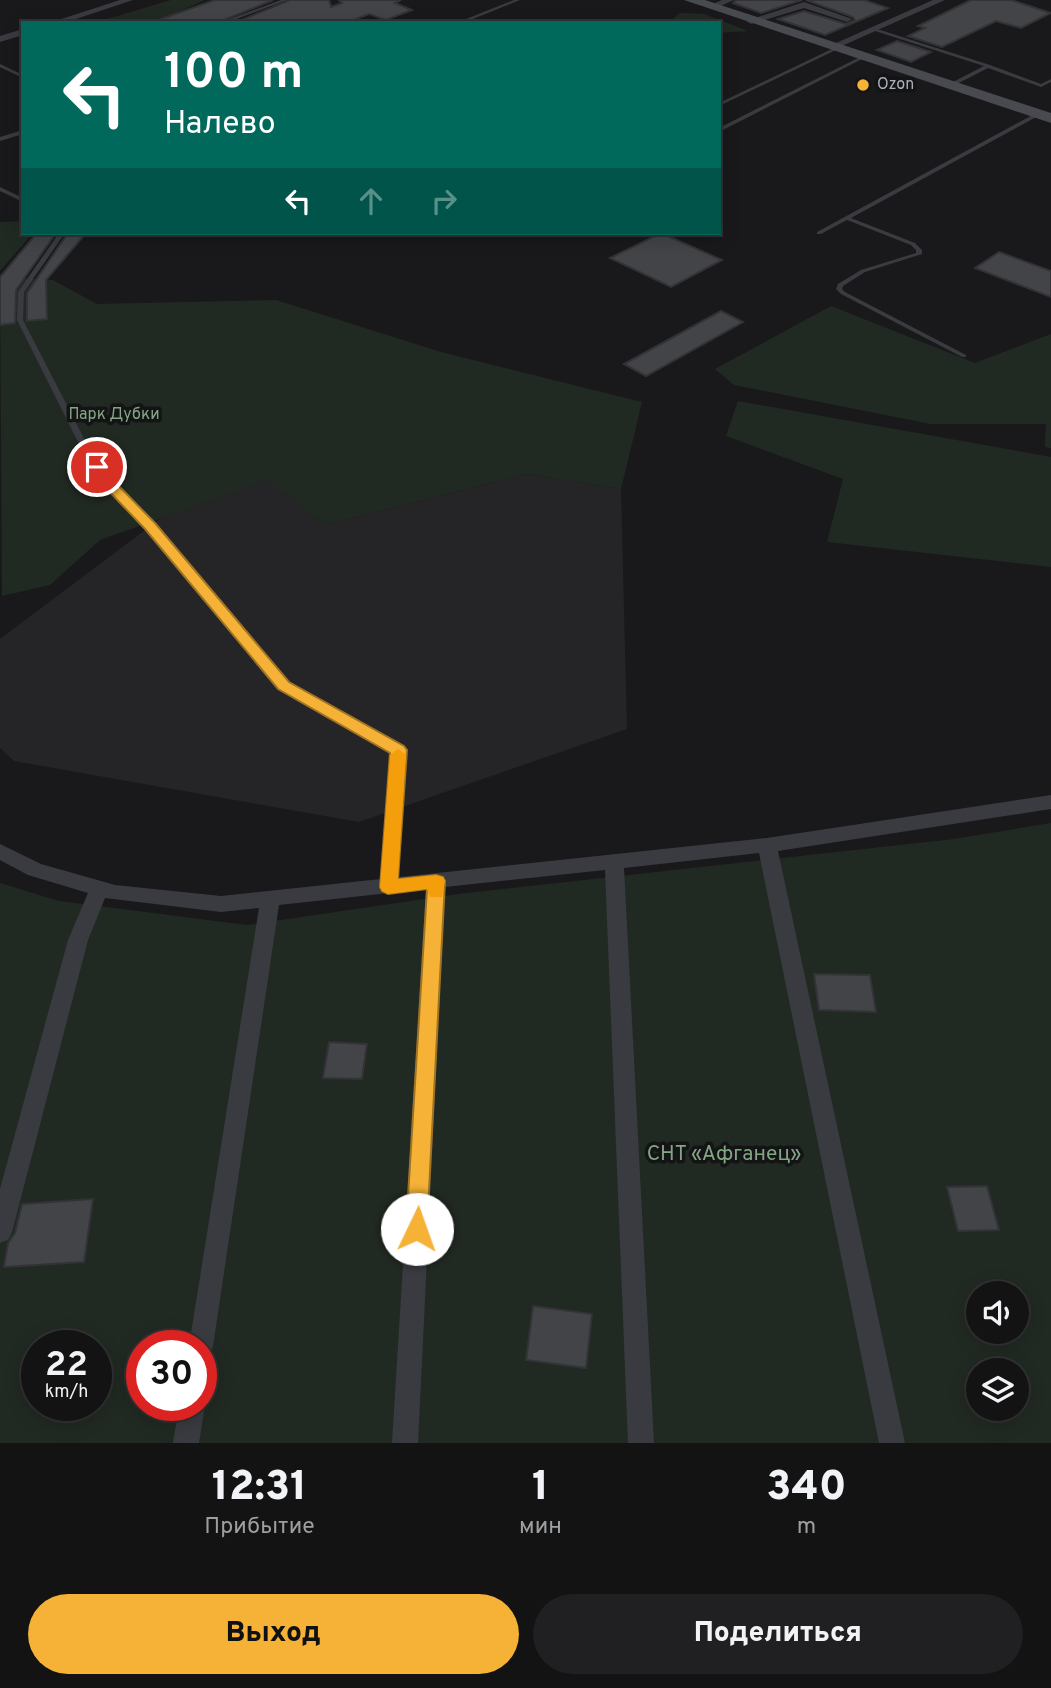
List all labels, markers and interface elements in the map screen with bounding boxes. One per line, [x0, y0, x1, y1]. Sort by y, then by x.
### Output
text: 100 m [164, 44, 303, 106]
icon: left [49, 49, 140, 140]
place label: Ozon [877, 75, 914, 95]
marker: Ozon [855, 77, 871, 93]
text: Налево [164, 105, 276, 145]
icon: left [279, 182, 317, 220]
icon: ahead [352, 182, 390, 220]
icon: right [425, 182, 463, 220]
park label: Парк Дубки [68, 405, 160, 425]
pin [67, 437, 127, 497]
icon: arrive [78, 448, 116, 486]
park label: СНТ «Афганец» [647, 1141, 801, 1168]
position arrow [380, 1192, 454, 1266]
map controls [966, 1281, 1029, 1421]
button: sound [966, 1281, 1029, 1344]
speed limit sign: 30 [126, 1330, 217, 1421]
text: 22 [45, 1344, 88, 1388]
button: layers [966, 1358, 1029, 1421]
text: km/h [45, 1381, 88, 1404]
text: 12:31 [212, 1462, 307, 1515]
text: 1 [532, 1462, 549, 1515]
text: 340 [766, 1462, 847, 1515]
text: Прибытие [204, 1513, 315, 1542]
text: мин [519, 1513, 562, 1542]
text: m [797, 1513, 816, 1542]
button: Выход [28, 1594, 519, 1674]
button: Поделиться [533, 1594, 1023, 1674]

